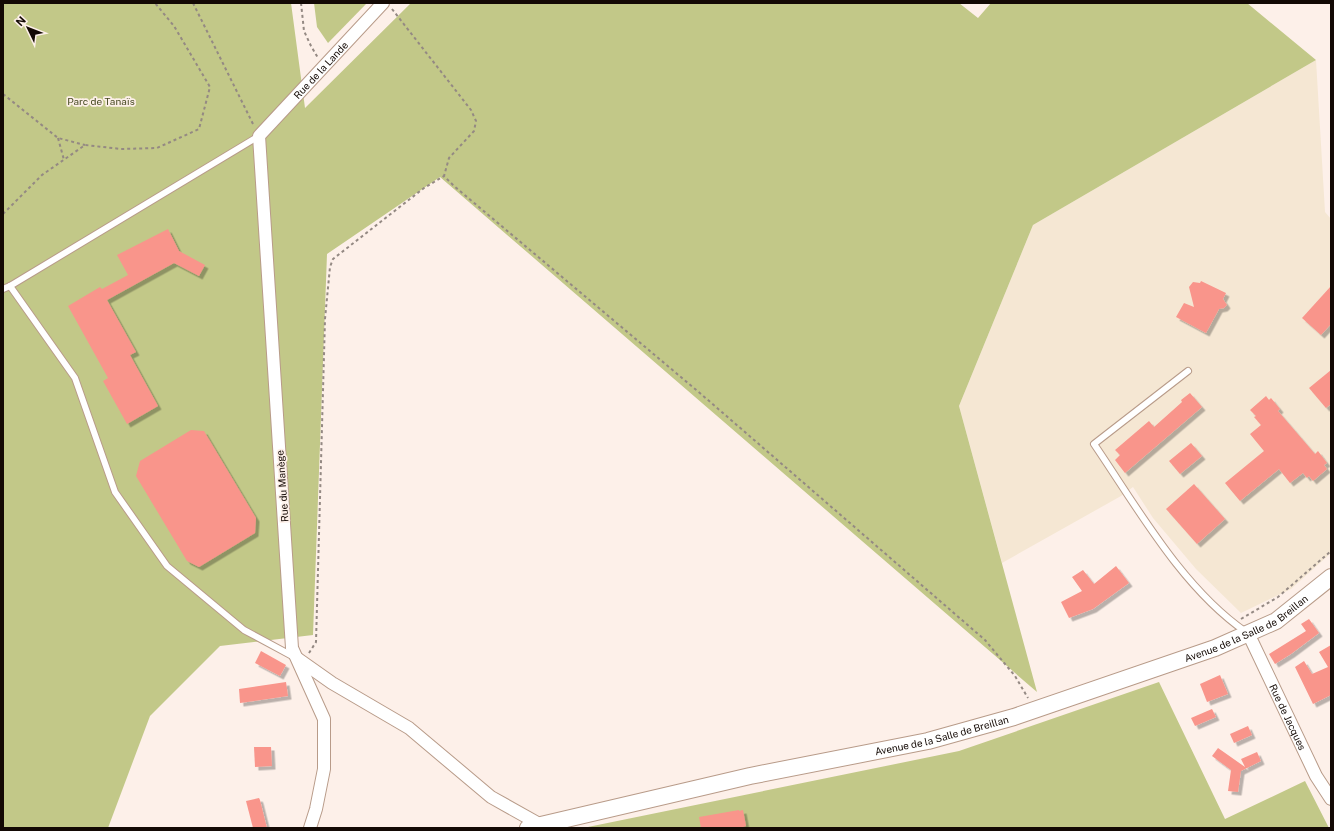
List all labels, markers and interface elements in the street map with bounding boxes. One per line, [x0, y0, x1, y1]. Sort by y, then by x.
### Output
north arrow [8, 8, 48, 48]
text: N [13, 14, 28, 28]
street label: Rue de la Lande [291, 39, 350, 101]
park label: Parc de Tanaïs [67, 95, 135, 107]
street label: Rue du Manège [273, 449, 290, 522]
street label: Avenue de la Salle de Breillan [1183, 592, 1310, 664]
street label: Rue de Jacques [1267, 682, 1309, 752]
street label: Avenue de la Salle de Breillan [874, 713, 1010, 757]

